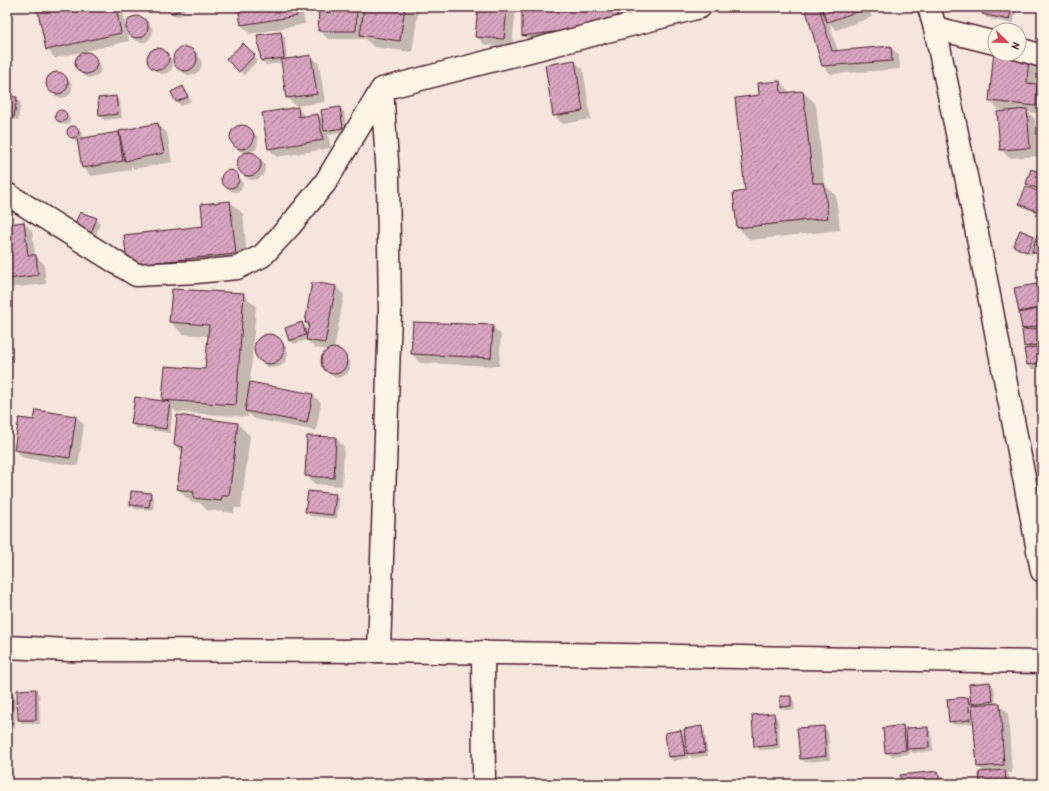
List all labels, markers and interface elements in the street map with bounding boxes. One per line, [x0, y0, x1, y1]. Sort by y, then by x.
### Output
north arrow [987, 22, 1027, 62]
text: N [1009, 40, 1024, 51]

